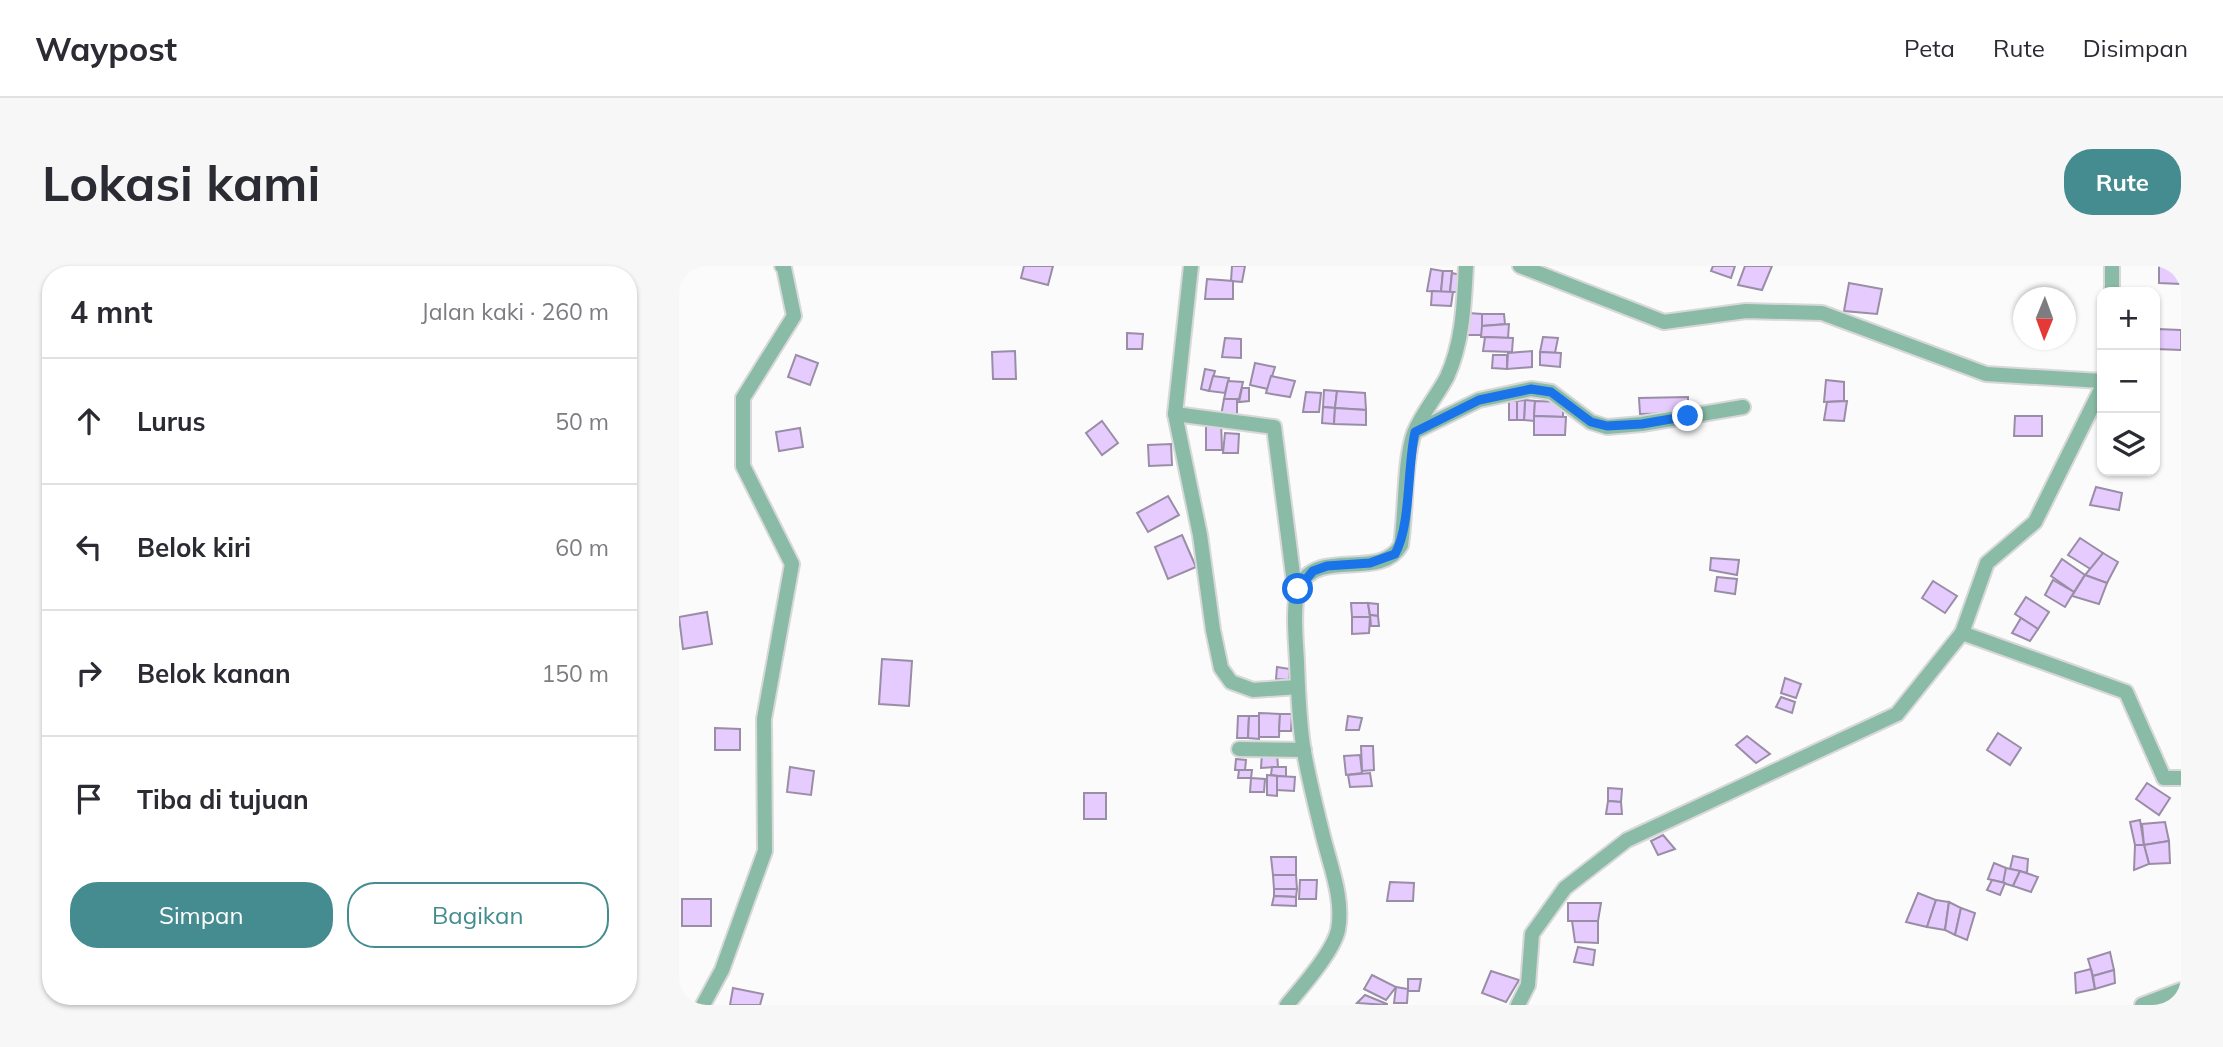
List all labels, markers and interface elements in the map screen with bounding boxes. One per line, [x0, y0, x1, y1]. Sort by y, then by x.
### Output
text: Waypost [35, 28, 177, 69]
text: Peta [1904, 33, 1955, 63]
text: Rute [1993, 33, 2045, 63]
text: Disimpan [2083, 33, 2188, 63]
button: Rute [2064, 149, 2181, 215]
text: Lokasi kami [42, 152, 320, 213]
north arrow [2013, 287, 2076, 350]
map controls [2097, 287, 2160, 476]
button: + [2097, 287, 2160, 350]
text: 4 mnt [70, 293, 153, 331]
text: Jalan kaki · 260 m [421, 297, 609, 326]
button: − [2097, 350, 2160, 413]
route end [1672, 400, 1703, 431]
icon: ahead [70, 402, 108, 440]
text: Lurus [137, 405, 206, 438]
text: 50 m [555, 407, 609, 436]
button: layers [2097, 413, 2160, 476]
icon: left [70, 528, 108, 566]
text: Belok kiri [137, 531, 251, 564]
text: 60 m [555, 533, 609, 562]
route start [1282, 573, 1313, 604]
icon: right [70, 654, 108, 692]
text: Belok kanan [137, 657, 291, 690]
text: 150 m [541, 659, 609, 688]
icon: arrive [70, 780, 108, 818]
text: Tiba di tujuan [137, 783, 309, 816]
button: Simpan [70, 882, 333, 948]
button: Bagikan [347, 882, 609, 948]

